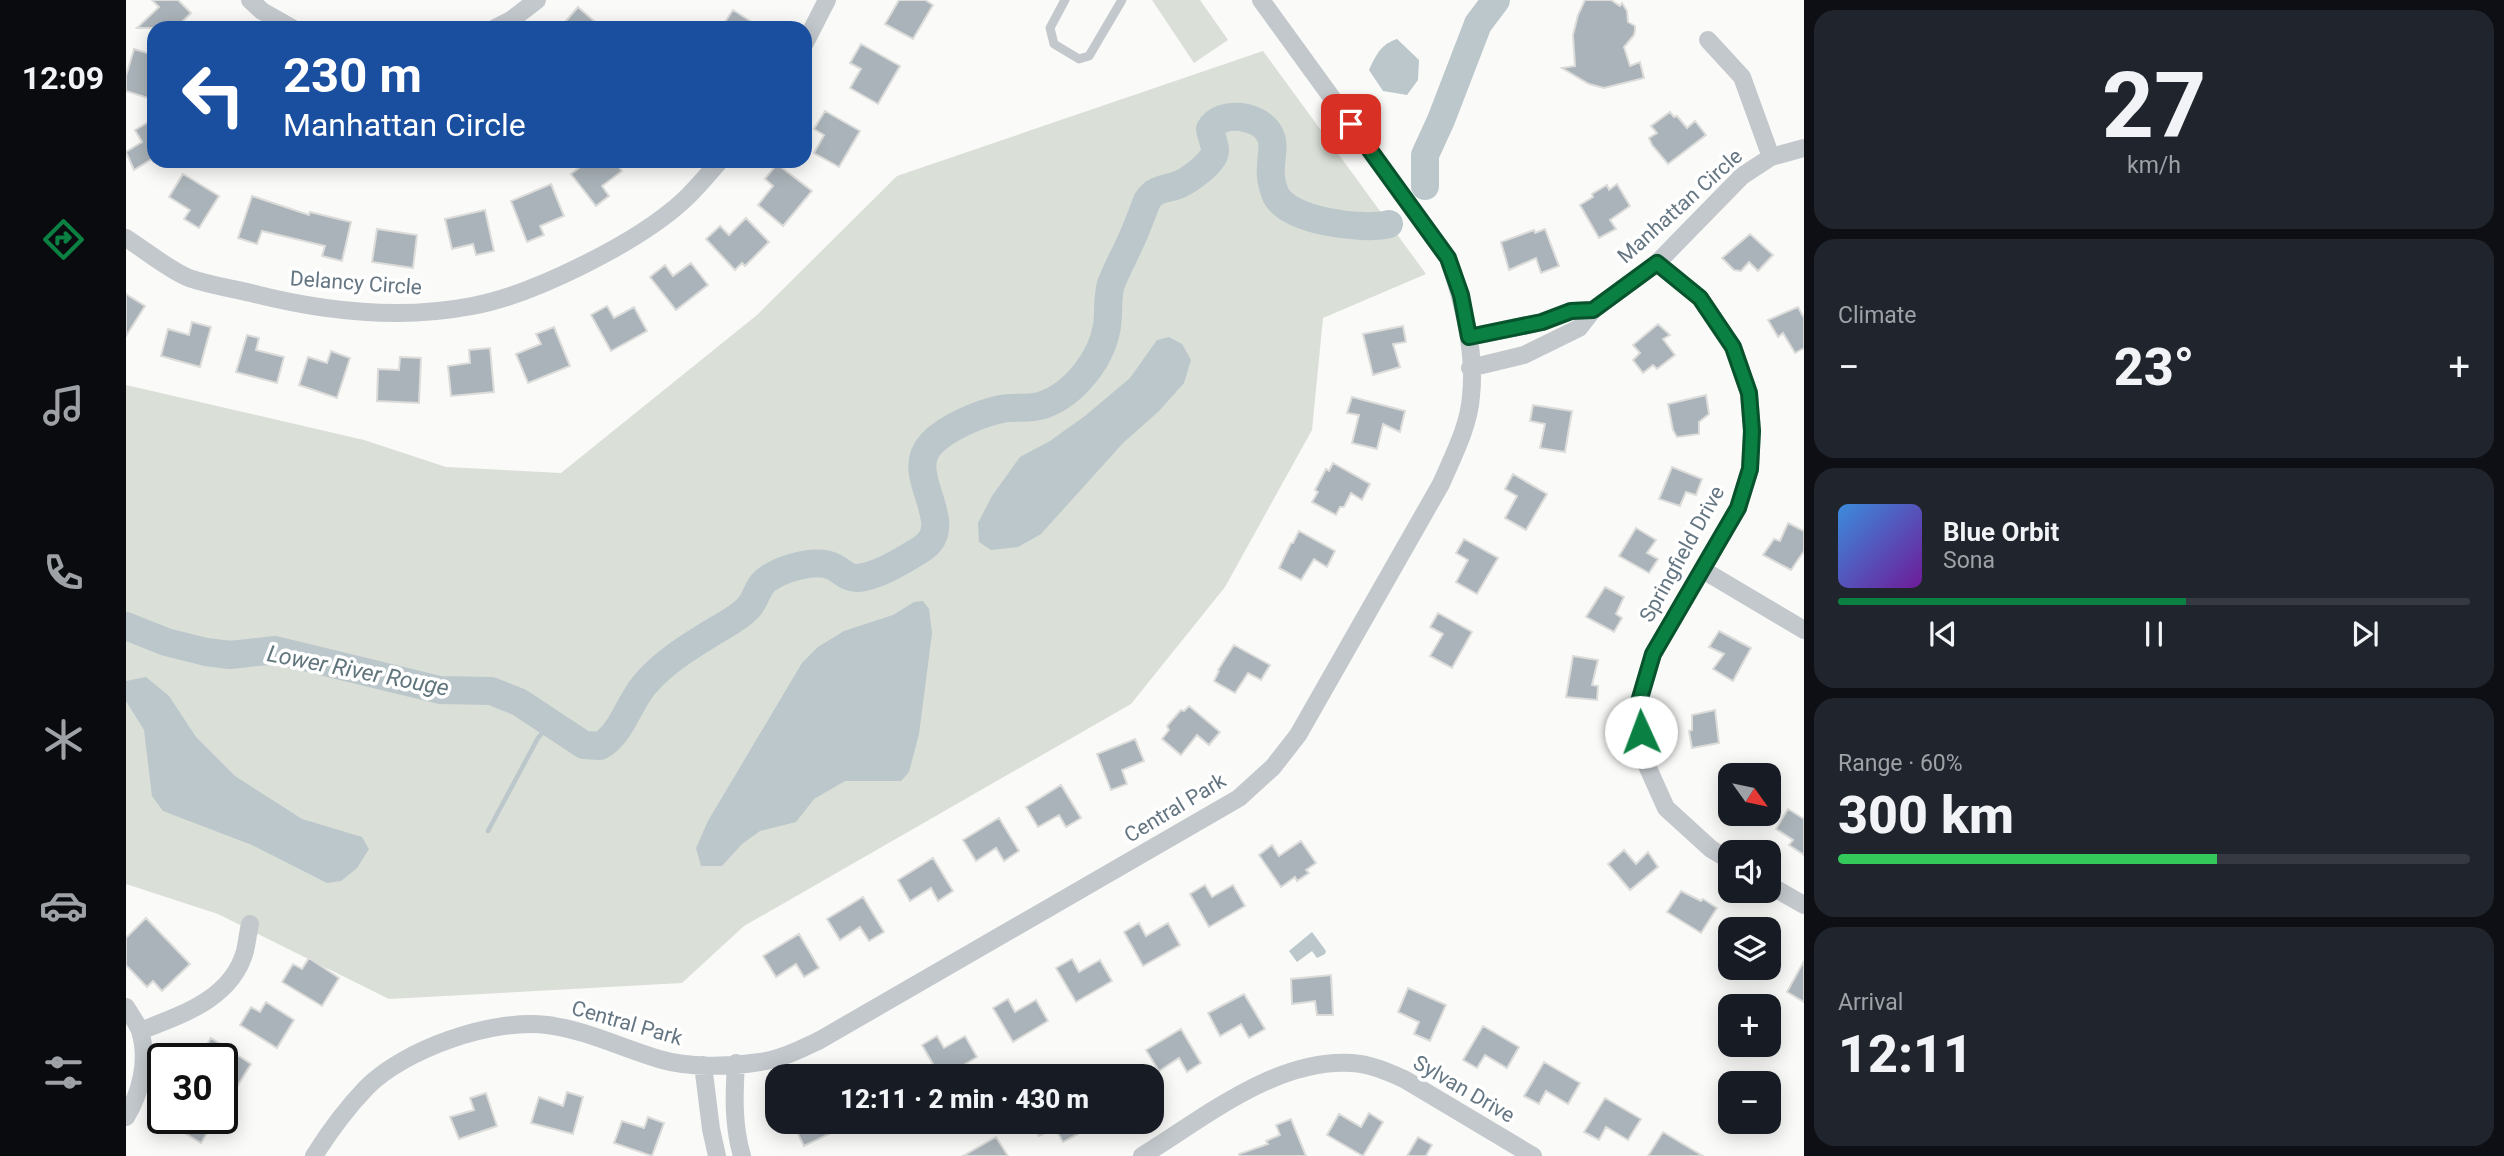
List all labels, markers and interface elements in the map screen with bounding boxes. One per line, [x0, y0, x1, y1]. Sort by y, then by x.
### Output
text: 230 m [283, 47, 422, 104]
icon: left [168, 49, 259, 140]
text: 27 [2102, 53, 2206, 159]
text: 12:09 [22, 59, 104, 97]
pin [1321, 94, 1381, 154]
icon: arrive [1332, 105, 1370, 143]
text: Manhattan Circle [283, 106, 526, 144]
street label: Manhattan Circle [1613, 144, 1747, 268]
text: km/h [2127, 152, 2181, 179]
icon: directions [39, 215, 88, 264]
street label: Delancy Circle [289, 266, 423, 300]
text: Climate [1838, 302, 1917, 329]
text: 23° [2114, 337, 2194, 398]
text: − [1838, 345, 1860, 389]
text: + [2448, 345, 2470, 389]
icon: music [39, 381, 88, 430]
street label: Springfield Drive [1635, 482, 1729, 626]
text: Blue Orbit [1943, 517, 2059, 547]
text: Sona [1943, 547, 1995, 574]
icon: phone [39, 548, 88, 597]
icon: previous [1924, 615, 1962, 653]
icon: pause [2135, 615, 2173, 653]
icon: next [2346, 615, 2384, 653]
water label: Lower River Rouge [265, 640, 451, 702]
position arrow [1604, 695, 1678, 769]
icon: climate [39, 715, 88, 764]
text: Range · 60% [1838, 750, 1963, 777]
north arrow [1718, 763, 1782, 826]
map controls [1718, 763, 1781, 1134]
street label: Central Park [1120, 768, 1230, 848]
text: 300 km [1838, 785, 2014, 846]
button: sound [1718, 840, 1781, 903]
icon: car [39, 881, 88, 930]
button: layers [1718, 917, 1781, 980]
text: Arrival [1838, 989, 1903, 1016]
button: + [1718, 994, 1781, 1057]
street label: Central Park [569, 996, 685, 1050]
text: 12:11 [1838, 1024, 1973, 1085]
speed limit sign: 30 [147, 1043, 238, 1134]
icon: filters [39, 1048, 88, 1097]
street label: Sylvan Drive [1409, 1050, 1519, 1128]
button: − [1718, 1071, 1781, 1134]
text: 12:11 · 2 min · 430 m [840, 1084, 1089, 1114]

